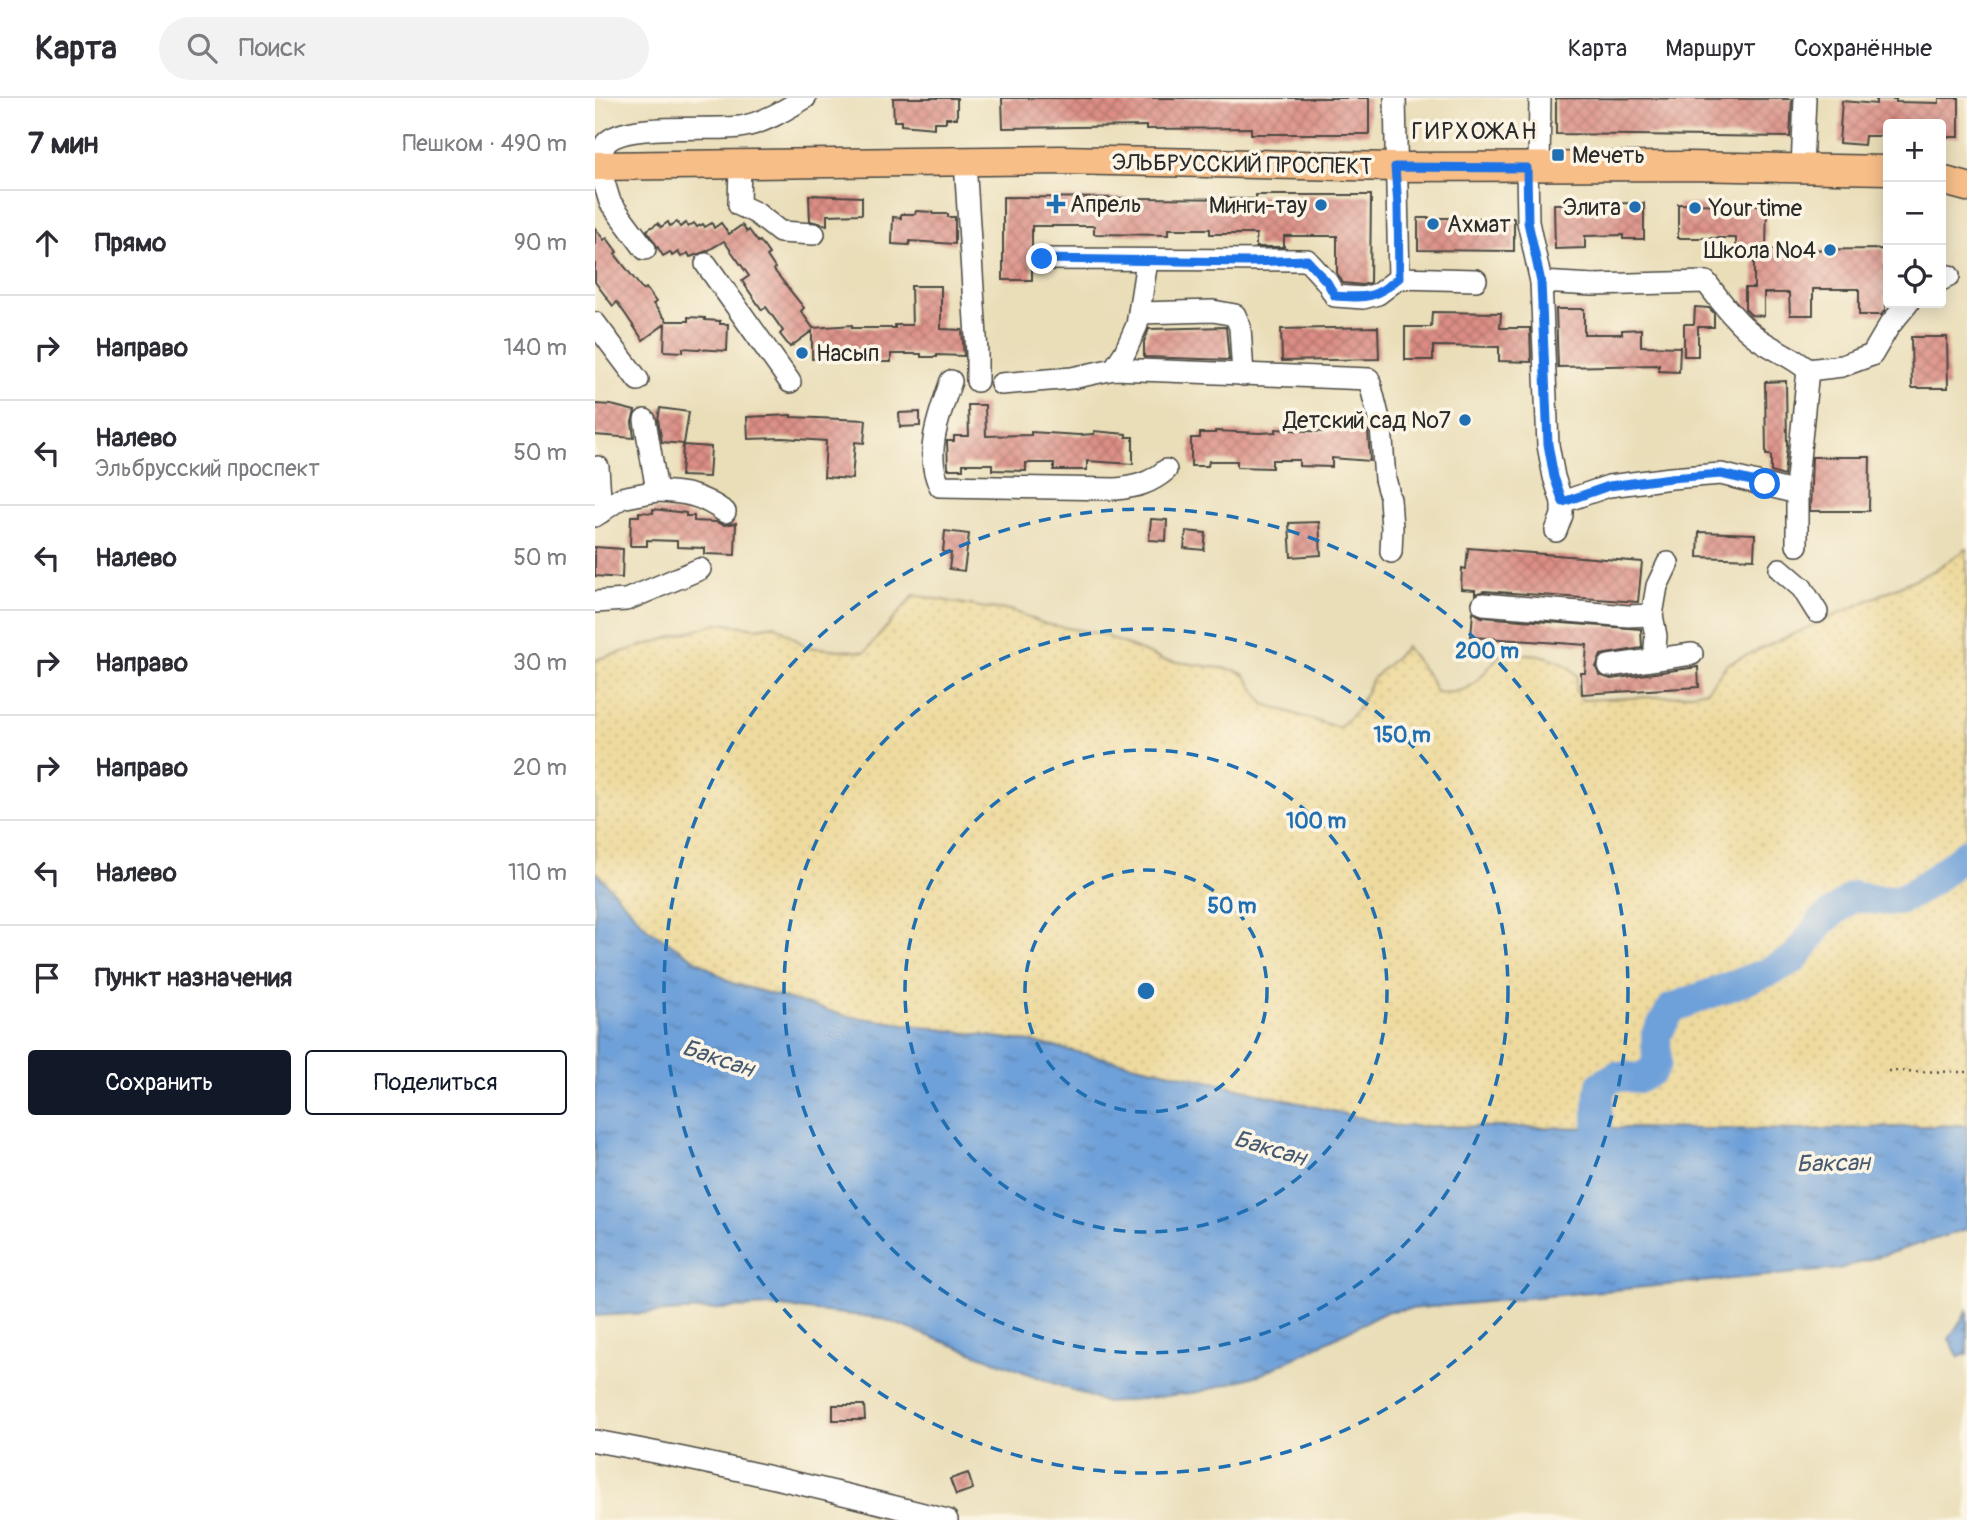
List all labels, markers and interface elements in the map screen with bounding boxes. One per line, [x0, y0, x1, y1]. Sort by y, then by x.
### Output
search box [159, 17, 649, 80]
text: Карта [35, 28, 117, 69]
icon: search [183, 29, 221, 67]
text: Поиск [239, 32, 307, 64]
text: Карта [1568, 34, 1627, 63]
text: Маршрут [1665, 34, 1756, 63]
text: Сохранённые [1794, 34, 1932, 63]
district label: ГИРХОЖАН [1411, 117, 1539, 146]
map controls [1883, 119, 1946, 308]
button: + [1883, 119, 1946, 182]
text: 7 мин [28, 125, 98, 162]
text: Пешком · 490 m [402, 129, 567, 158]
place label: Мечеть [1572, 141, 1645, 170]
marker: Мечеть [1550, 147, 1566, 163]
street label: ЭЛЬБРУССКИЙ ПРОСПЕКТ [1112, 148, 1373, 181]
button: − [1883, 182, 1946, 245]
place label: Апрель [1070, 190, 1142, 219]
place label: Минги-тау [1209, 191, 1307, 220]
place label: Элита [1563, 193, 1621, 222]
place label: Your time [1708, 194, 1803, 223]
marker: Апрель [1048, 196, 1064, 212]
marker: Минги-тау [1313, 197, 1329, 213]
marker: Элита [1627, 199, 1643, 215]
marker: Your time [1687, 200, 1703, 216]
place label: Ахмат [1447, 210, 1511, 239]
marker: Ахмат [1425, 216, 1441, 232]
icon: ahead [28, 224, 66, 262]
text: Прямо [95, 227, 166, 259]
text: 90 m [514, 228, 567, 257]
place label: Школа №4 [1704, 236, 1816, 265]
marker: Школа №4 [1822, 242, 1838, 258]
route end [1026, 243, 1057, 274]
button: locate [1883, 245, 1946, 308]
icon: right [28, 329, 66, 367]
text: Направо [95, 332, 188, 364]
text: 140 m [504, 333, 567, 362]
place label: Насып [816, 339, 879, 368]
marker: Насып [794, 345, 810, 361]
place label: Детский сад №7 [1282, 406, 1451, 435]
marker: Детский сад №7 [1457, 412, 1473, 428]
text: Налево [95, 422, 177, 454]
icon: left [28, 434, 66, 472]
text: 50 m [513, 438, 567, 467]
text: Эльбрусский проспект [95, 454, 320, 483]
route start [1749, 468, 1780, 499]
icon: left [28, 539, 66, 577]
text: Налево [95, 542, 177, 574]
text: 50 m [513, 543, 567, 572]
text: 200 m [1455, 638, 1519, 665]
icon: right [28, 644, 66, 682]
text: Направо [95, 647, 188, 679]
text: 30 m [513, 648, 567, 677]
text: 150 m [1373, 722, 1431, 749]
icon: right [28, 749, 66, 787]
text: Направо [95, 752, 188, 784]
text: 20 m [513, 753, 567, 782]
text: 100 m [1286, 808, 1346, 835]
icon: left [28, 854, 66, 892]
text: Налево [95, 857, 177, 889]
text: 110 m [508, 858, 567, 887]
text: 50 m [1208, 893, 1257, 920]
icon: arrive [28, 959, 66, 997]
text: Пункт назначения [95, 962, 292, 994]
centre of rings [1134, 979, 1158, 1003]
water label: Баксан [678, 1033, 759, 1085]
button: Сохранить [28, 1050, 291, 1115]
button: Поделиться [305, 1050, 567, 1115]
water label: Баксан [1231, 1124, 1311, 1174]
water label: Баксан [1796, 1148, 1872, 1179]

